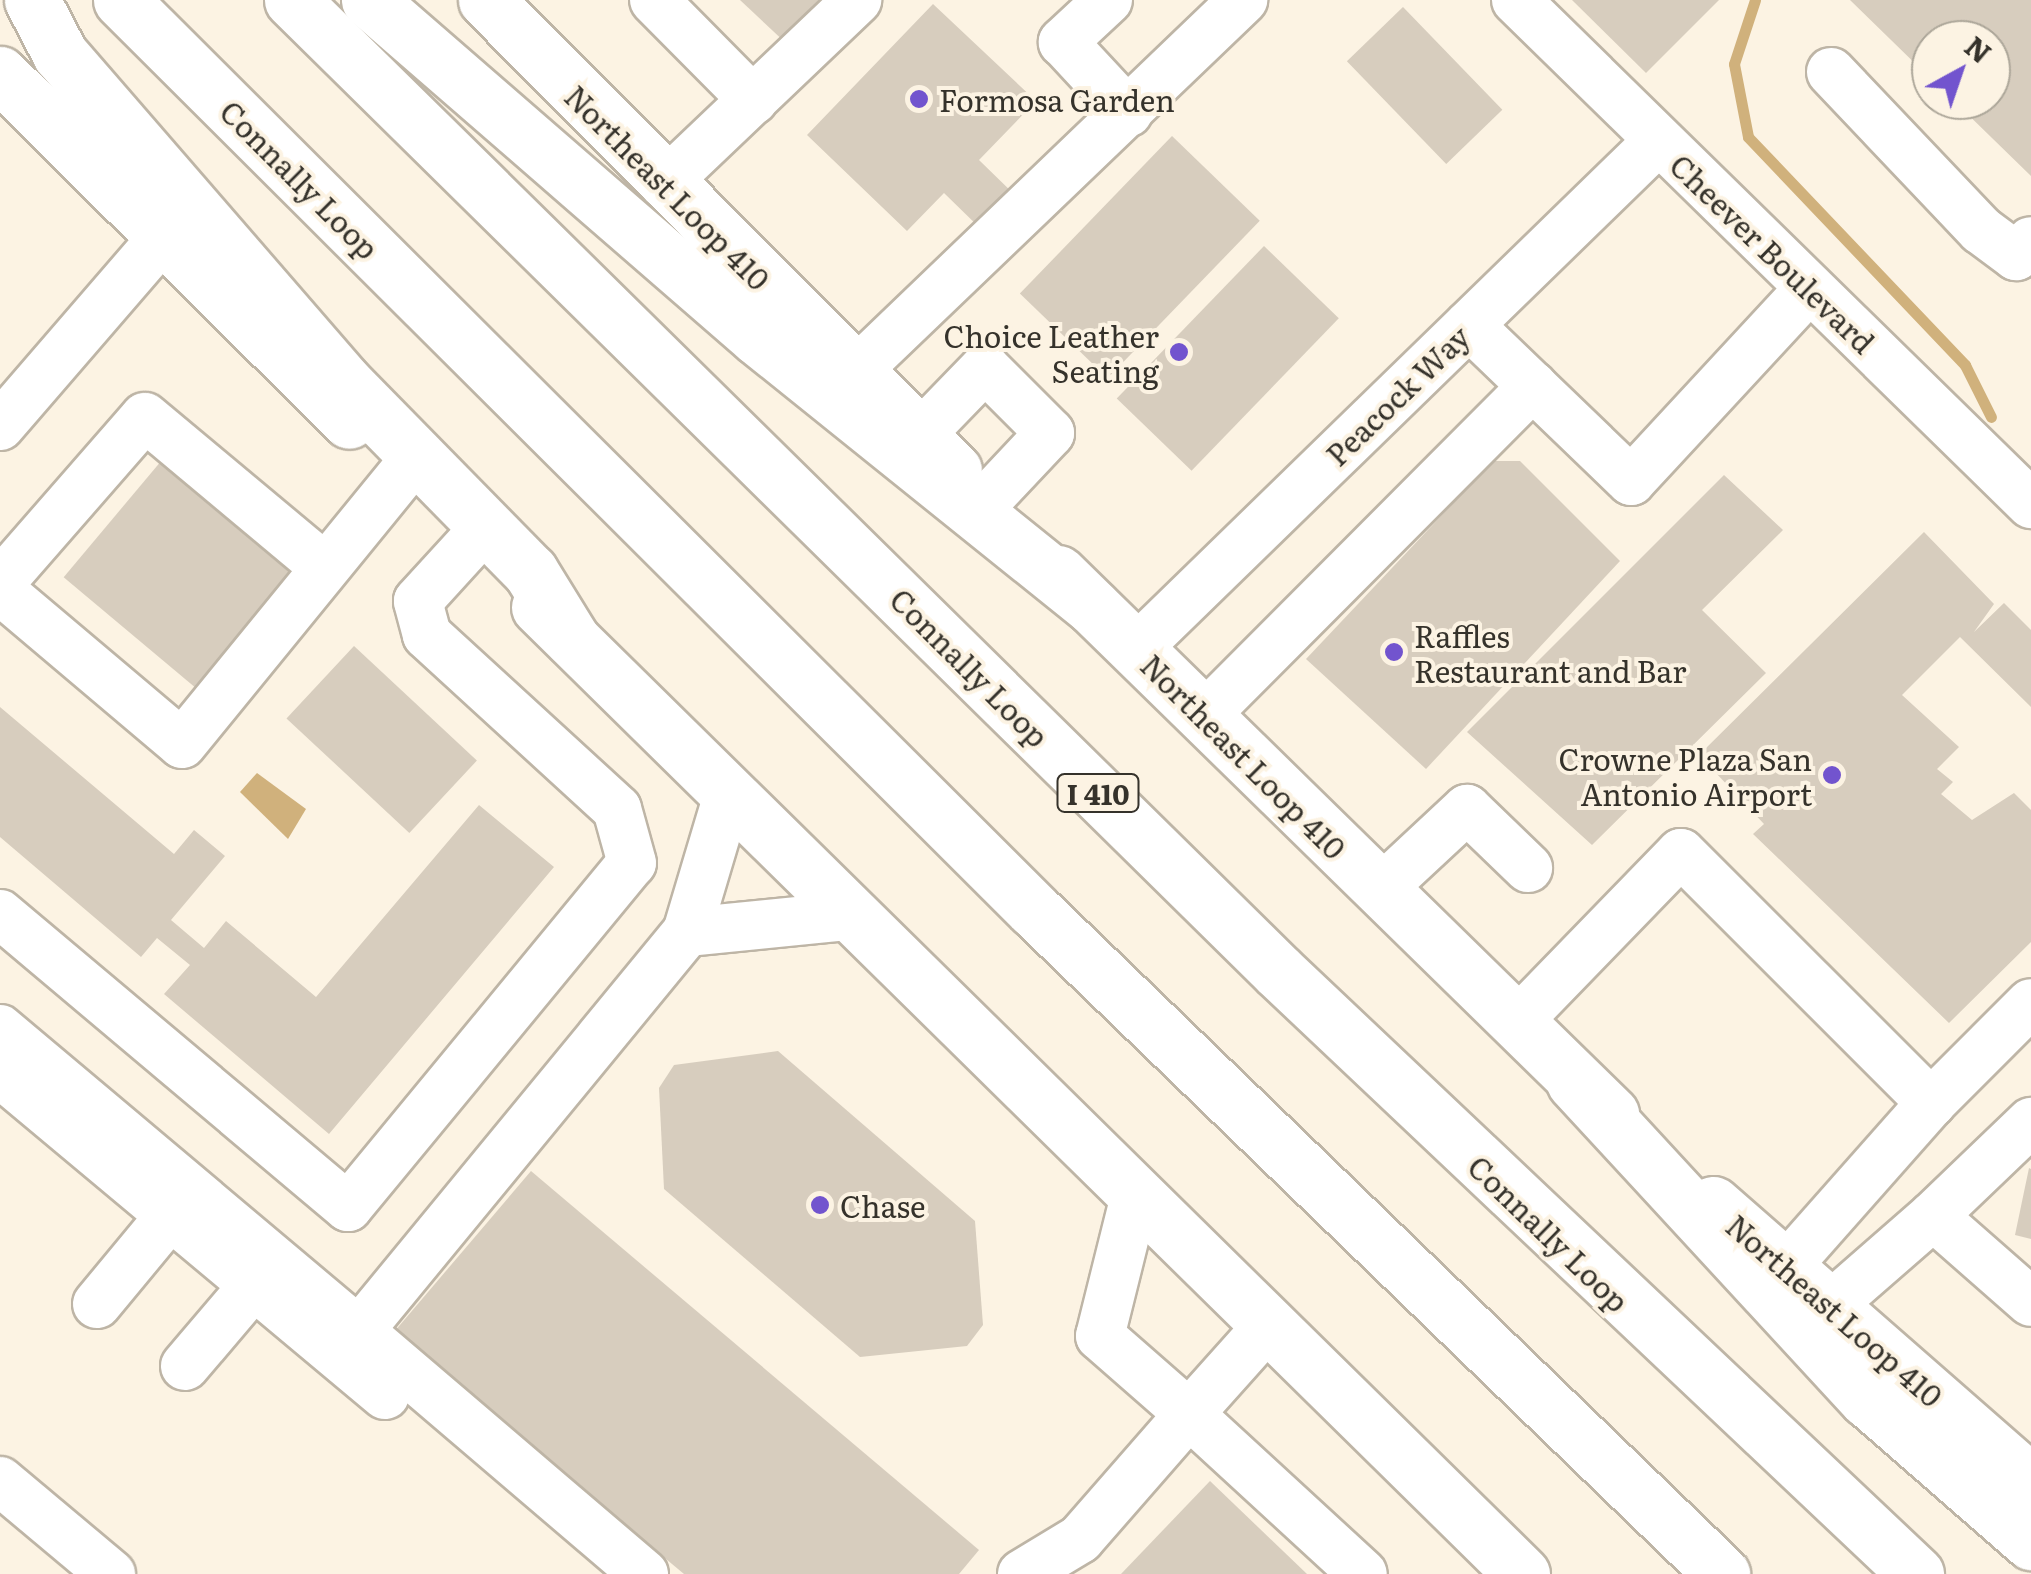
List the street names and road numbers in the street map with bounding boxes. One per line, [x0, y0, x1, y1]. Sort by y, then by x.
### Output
street label: Northeast Loop 410 [558, 77, 778, 297]
street label: Connally Loop [213, 92, 387, 266]
street label: Cheever Boulevard [1663, 146, 1883, 360]
street label: Peacock Way [1318, 318, 1476, 472]
street label: Connally Loop [883, 580, 1057, 754]
street label: Northeast Loop 410 [1134, 646, 1354, 866]
road number: I 410 [1056, 770, 1140, 816]
street label: Connally Loop [1461, 1148, 1637, 1318]
street label: Northeast Loop 410 [1720, 1206, 1950, 1414]

